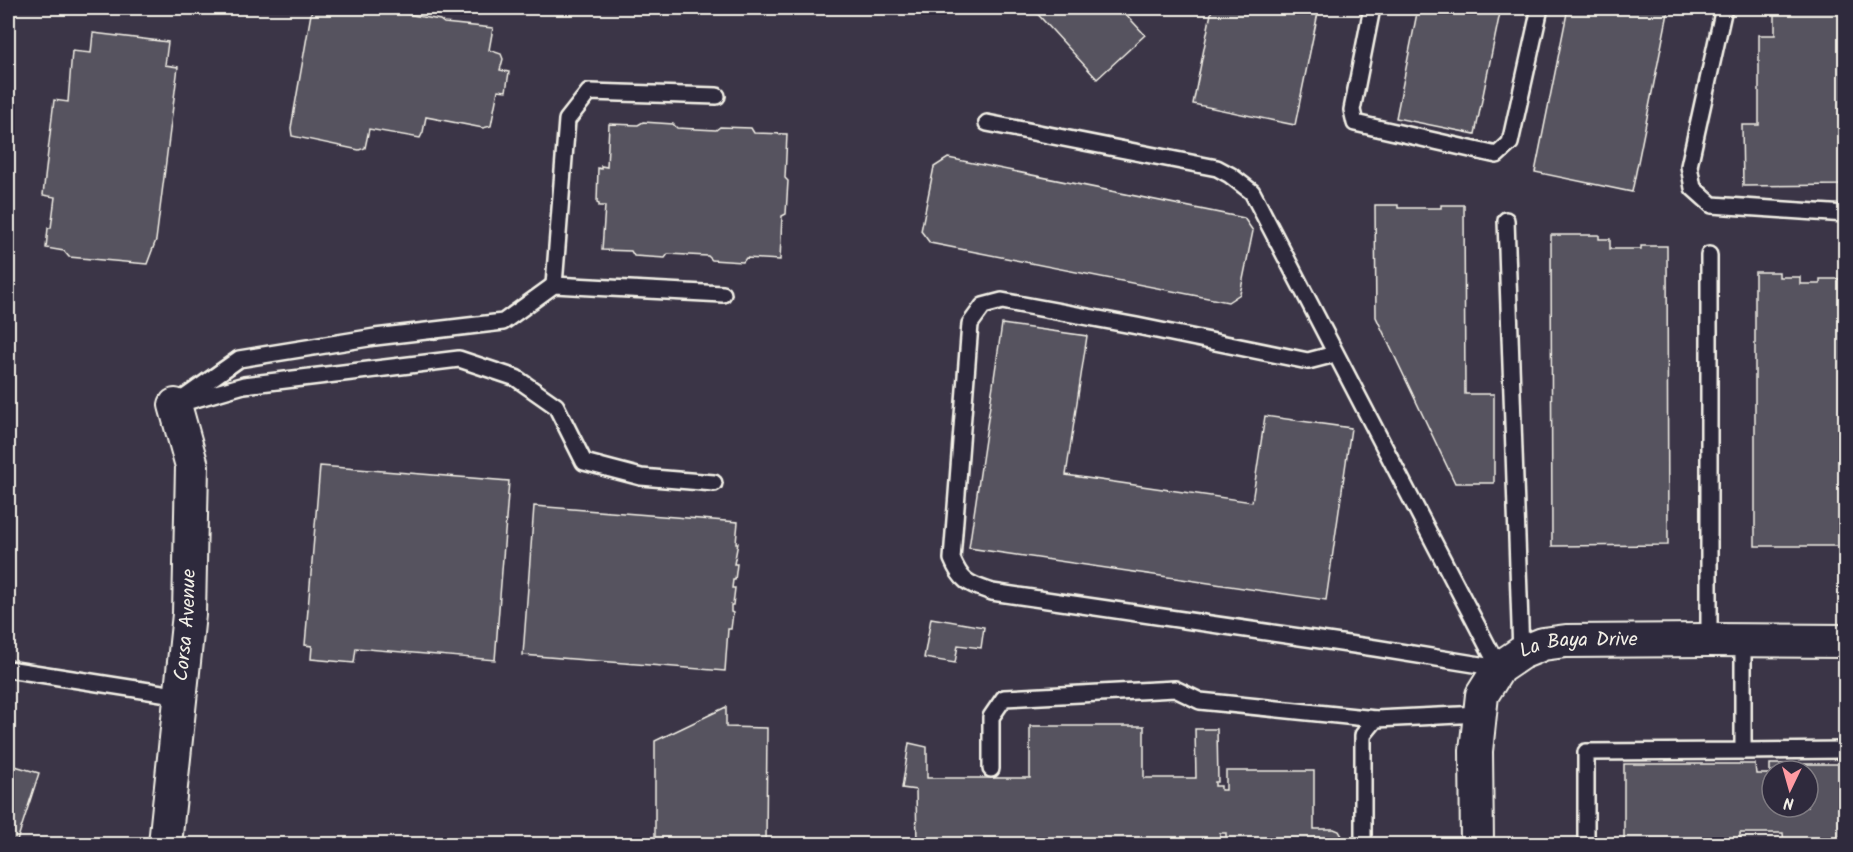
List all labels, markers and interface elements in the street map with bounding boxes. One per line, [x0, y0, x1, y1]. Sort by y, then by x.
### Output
street label: Corsa Avenue [166, 569, 206, 683]
street label: La Baya Drive [1515, 624, 1638, 668]
north arrow [1760, 759, 1820, 819]
text: N [1783, 790, 1795, 815]

